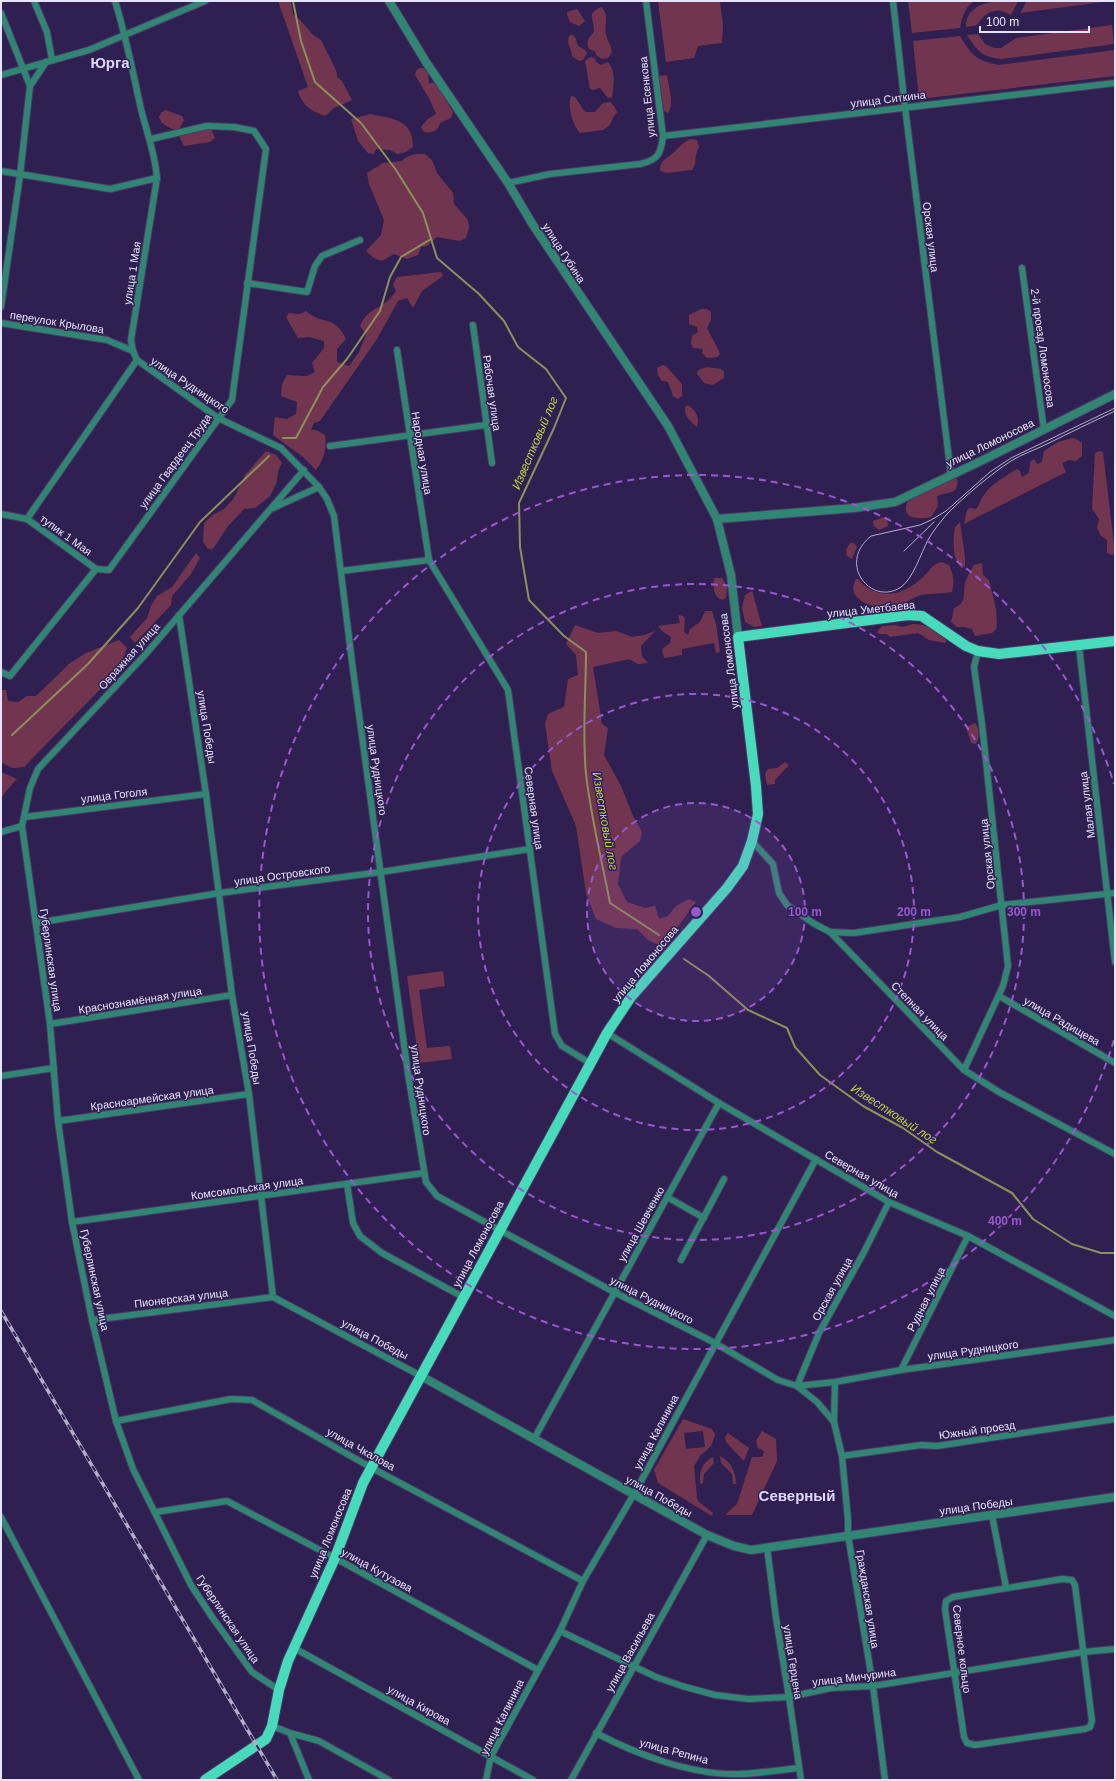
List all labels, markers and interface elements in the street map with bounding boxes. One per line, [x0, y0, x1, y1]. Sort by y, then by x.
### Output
scale bar [980, 8, 1089, 34]
text: 100 m [986, 15, 1019, 29]
district label: Юрга [90, 54, 130, 71]
street label: улица Есенкова [637, 55, 657, 138]
street label: улица Ситкина [850, 88, 927, 110]
street label: Орская улица [921, 201, 941, 274]
street label: улица Губина [540, 221, 588, 286]
street label: улица 1 Мая [121, 241, 143, 305]
street label: 2-й проезд Ломоносова [1029, 288, 1057, 409]
street label: переулок Крылова [9, 309, 106, 335]
street label: улица Рудницкого [149, 354, 231, 416]
street label: Рабочая улица [481, 354, 503, 433]
water label: Известковый лог [509, 394, 561, 492]
street label: улица Гвардеец Труда [137, 411, 214, 511]
street label: Народная улица [410, 411, 435, 496]
street label: улица Ломоносова [944, 416, 1037, 469]
street label: тупик 1 Мая [38, 512, 94, 558]
street label: улица Уметбаева [826, 598, 916, 620]
street label: улица Ломоносова [717, 612, 741, 709]
street label: Овражная улица [96, 620, 163, 692]
street label: улица Победы [195, 690, 219, 764]
street label: улица Рудницкого [365, 724, 389, 816]
street label: Северная улица [522, 766, 546, 851]
street label: Малая улица [1077, 770, 1097, 839]
water label: Известковый лог [589, 771, 621, 871]
street label: улица Гоголя [80, 785, 148, 805]
street label: Орская улица [977, 817, 997, 890]
street label: улица Островского [233, 862, 331, 888]
centre of rings [689, 905, 703, 919]
text: 100 m [788, 905, 822, 919]
text: 200 m [897, 905, 931, 919]
text: 300 m [1007, 905, 1041, 919]
street label: Губерлинская улица [38, 908, 64, 1013]
street label: улица Ломоносова [610, 923, 681, 1005]
street label: Степная улица [889, 979, 951, 1043]
street label: Краснознамённая улица [78, 984, 203, 1016]
street label: улица Радищева [1022, 994, 1103, 1048]
street label: улица Победы [240, 1011, 264, 1085]
street label: улица Рудницкого [409, 1044, 433, 1136]
water label: Известковый лог [848, 1081, 940, 1147]
street label: Красноармейская улица [90, 1083, 215, 1113]
street label: Северная улица [823, 1148, 902, 1201]
street label: Комсомольская улица [190, 1174, 305, 1202]
street label: улица Шевченко [615, 1184, 667, 1264]
street label: улица Ломоносова [450, 1198, 506, 1289]
text: 400 m [988, 1214, 1022, 1228]
street label: Губерлинская улица [78, 1228, 112, 1333]
street label: Орская улица [810, 1254, 855, 1323]
street label: Рудная улица [905, 1264, 948, 1333]
street label: улица Рудницкого [608, 1274, 696, 1326]
street label: Пионерская улица [133, 1286, 229, 1310]
street label: улица Победы [340, 1316, 410, 1362]
street label: улица Рудницкого [927, 1338, 1019, 1362]
street label: улица Калинина [631, 1392, 681, 1471]
street label: Южный проезд [938, 1419, 1017, 1441]
street label: улица Чкалова [325, 1425, 398, 1473]
street label: улица Победы [624, 1473, 694, 1519]
street label: улица Ломоносова [306, 1485, 354, 1580]
district label: Северный [759, 1487, 835, 1504]
street label: улица Победы [939, 1495, 1013, 1517]
street label: улица Кутузова [340, 1546, 415, 1595]
street label: Гражданская улица [854, 1549, 882, 1650]
street label: Губерлинская улица [194, 1573, 262, 1666]
street label: Северное кольцо [951, 1604, 973, 1694]
street label: улица Васильева [603, 1610, 657, 1694]
street label: улица Герцена [781, 1624, 805, 1701]
street label: улица Мичурина [811, 1666, 897, 1688]
street label: улица Калинина [478, 1677, 527, 1757]
street label: улица Кирова [386, 1683, 453, 1728]
street label: улица Репина [638, 1736, 710, 1766]

